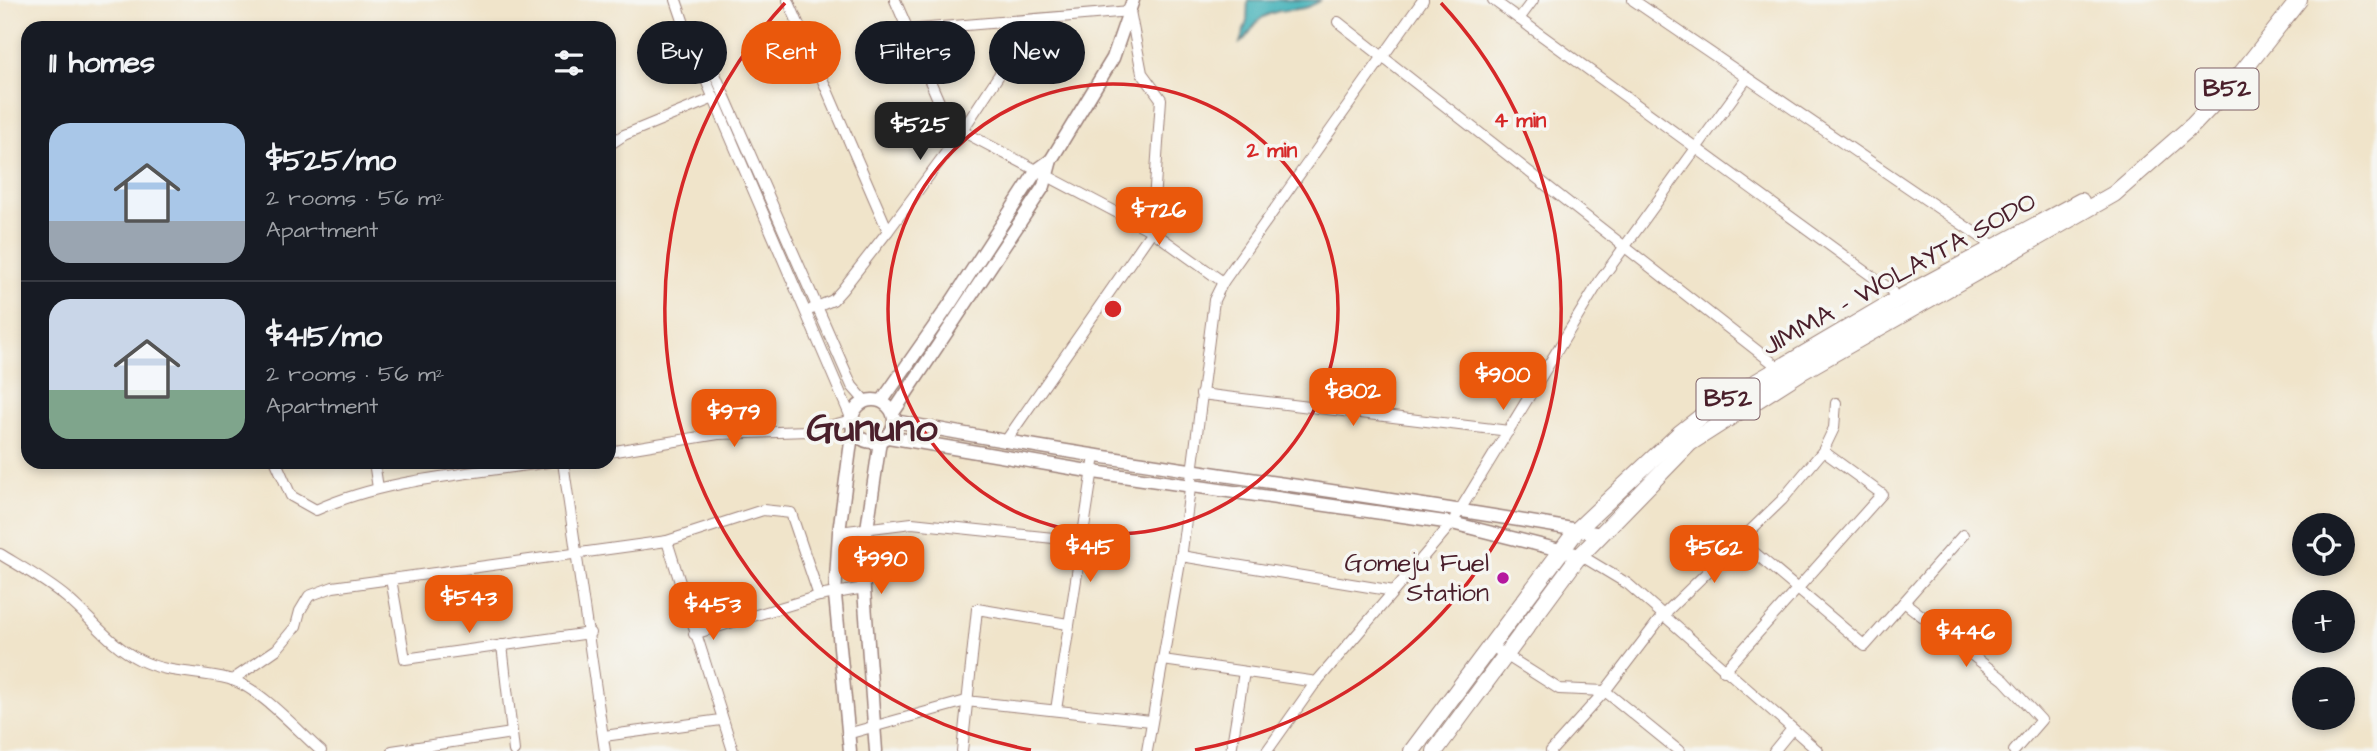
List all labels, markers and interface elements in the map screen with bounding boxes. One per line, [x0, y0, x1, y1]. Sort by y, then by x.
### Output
chip: Buy [637, 21, 727, 84]
chip: Rent [741, 21, 841, 84]
chip: Filters [855, 21, 975, 84]
chip: New [989, 21, 1085, 84]
text: 11 homes [49, 42, 155, 84]
icon: filters [550, 44, 588, 82]
road number: B52 [2196, 68, 2258, 110]
pin: $525 [879, 102, 961, 162]
text: 4 min [1494, 106, 1547, 135]
text: $525 [891, 109, 949, 141]
text: 2 min [1246, 136, 1298, 165]
text: $525/mo [266, 140, 396, 182]
icon: home [105, 151, 189, 235]
text: 2 rooms · 56 m² [266, 182, 444, 214]
street label: JIMMA - WOLAYTA SODO [1755, 184, 2043, 364]
pin: $726 [1118, 188, 1200, 247]
text: $726 [1132, 194, 1186, 226]
text: Apartment [266, 214, 378, 246]
centre of rings [1101, 297, 1125, 321]
text: $415/mo [266, 316, 382, 358]
icon: home [105, 327, 189, 411]
pin: $900 [1462, 352, 1544, 412]
text: 2 rooms · 56 m² [266, 358, 444, 390]
text: $900 [1476, 359, 1530, 391]
pin: $802 [1312, 368, 1394, 428]
text: $802 [1325, 375, 1381, 407]
road number: B52 [1696, 378, 1760, 420]
text: Apartment [266, 390, 378, 422]
pin: $979 [693, 390, 775, 449]
text: $979 [707, 396, 761, 428]
district label: Gununo [807, 402, 938, 457]
map controls [2292, 513, 2355, 730]
button: locate [2292, 513, 2355, 576]
pin: $415 [1049, 524, 1131, 584]
pin: $562 [1673, 526, 1755, 585]
text: $415 [1066, 531, 1114, 563]
text: $562 [1686, 532, 1742, 564]
pin: $990 [840, 536, 922, 596]
text: $990 [854, 543, 908, 575]
place label: Gomeju Fuel Station [1344, 545, 1489, 611]
marker: Gomeju Fuel Station [1495, 570, 1511, 586]
pin: $543 [428, 576, 510, 635]
text: $543 [441, 582, 497, 614]
pin: $453 [672, 582, 754, 642]
text: $453 [685, 589, 741, 621]
button: + [2292, 590, 2355, 653]
pin: $446 [1925, 610, 2007, 669]
text: $446 [1937, 616, 1995, 648]
button: − [2292, 667, 2355, 730]

